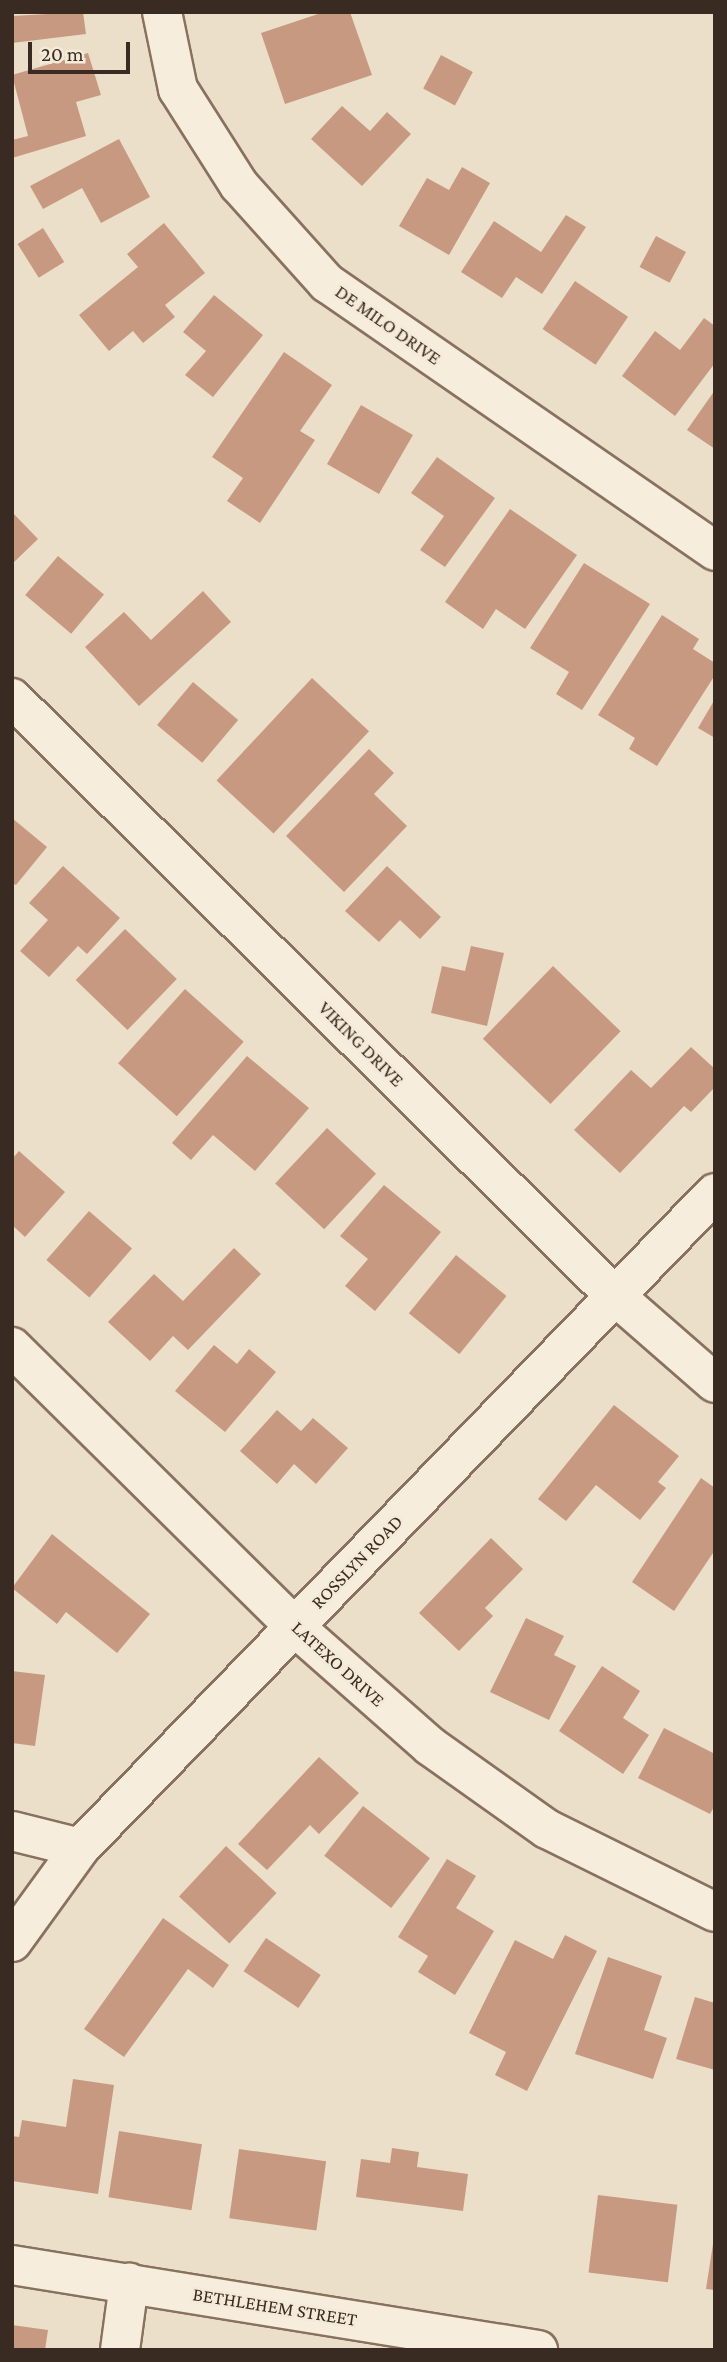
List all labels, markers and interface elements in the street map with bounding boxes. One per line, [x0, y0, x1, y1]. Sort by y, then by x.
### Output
scale bar [32, 28, 133, 72]
text: 20 m [41, 42, 84, 66]
street label: DE MILO DRIVE [331, 280, 445, 370]
street label: VIKING DRIVE [314, 997, 408, 1091]
street label: ROSSLYN ROAD [306, 1510, 408, 1614]
street label: LATEXO DRIVE [287, 1616, 389, 1712]
street label: BETHLEHEM STREET [191, 2283, 359, 2331]

